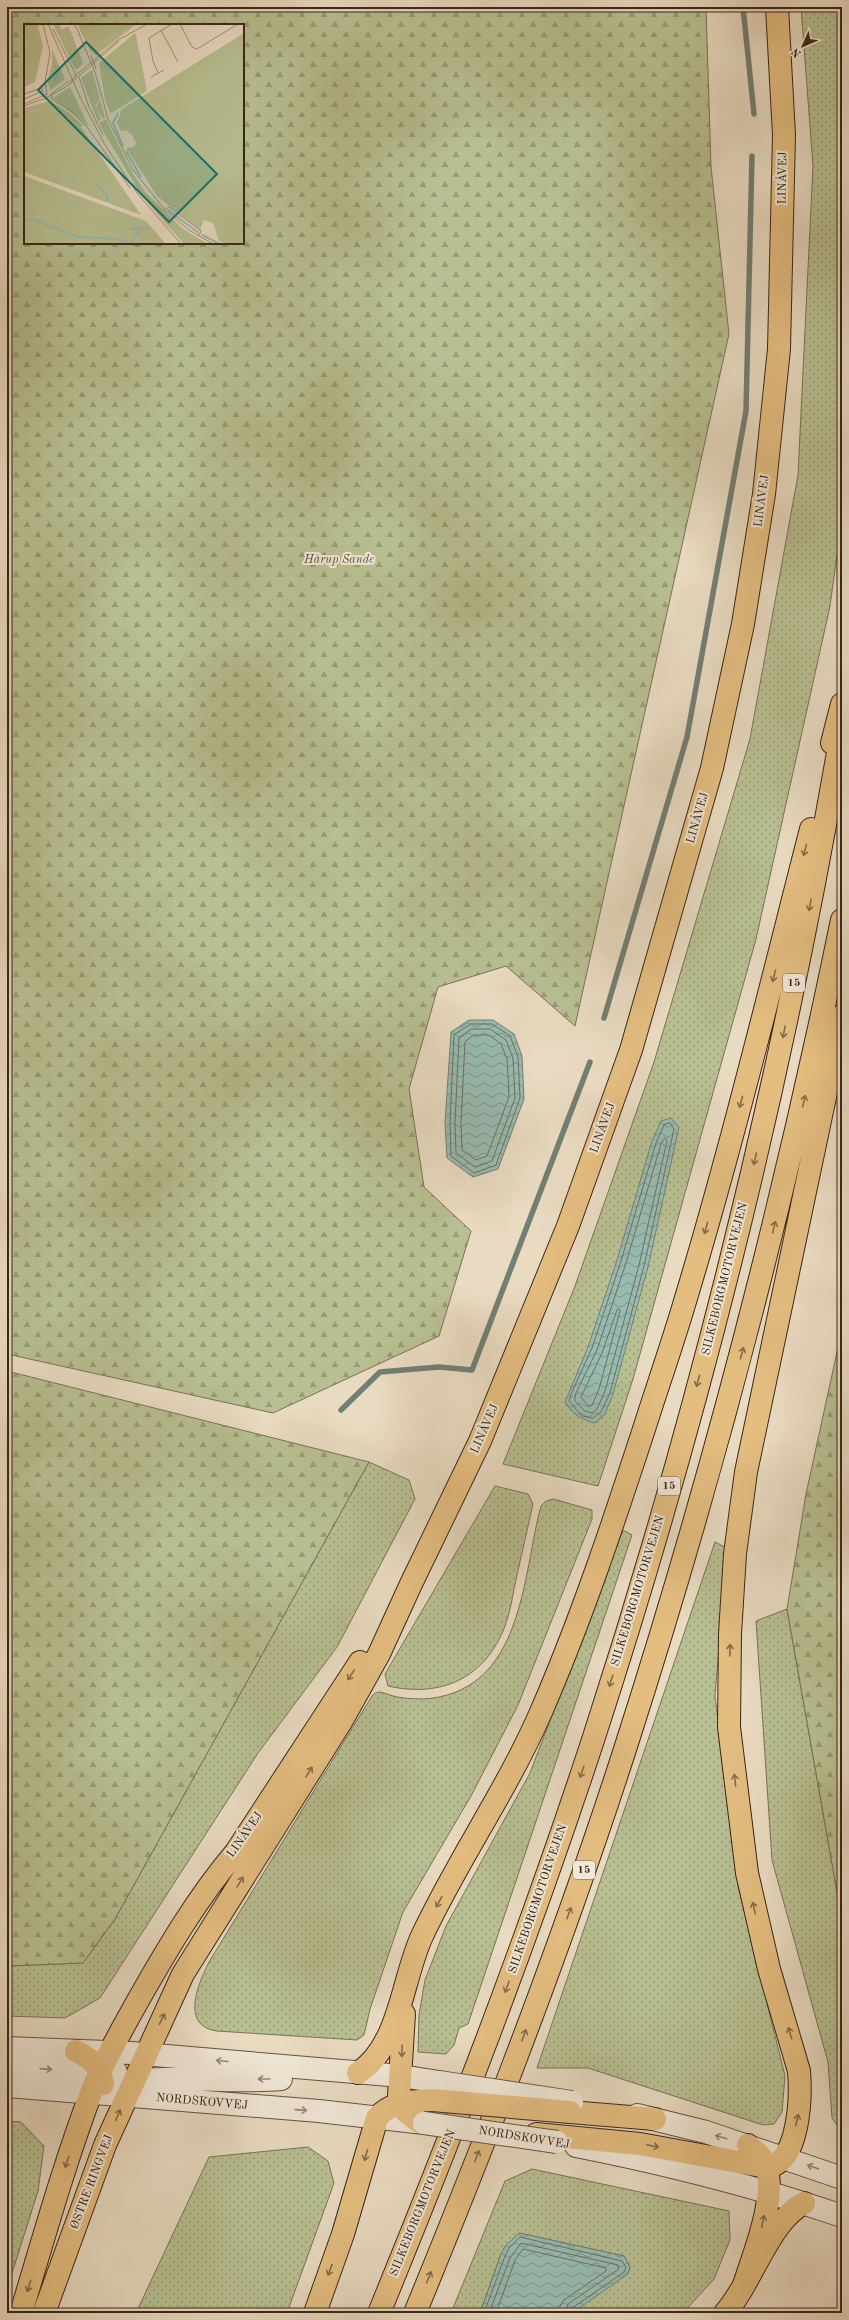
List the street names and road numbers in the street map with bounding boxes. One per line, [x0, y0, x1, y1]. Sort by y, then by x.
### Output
street label: LINÅVEJ [773, 151, 789, 205]
street label: LINÅVEJ [748, 473, 772, 528]
street label: LINÅVEJ [681, 789, 711, 845]
road number: 15 [783, 974, 805, 992]
street label: LINÅVEJ [585, 1099, 618, 1155]
street label: SILKEBORGMOTORVEJEN [700, 1201, 750, 1357]
street label: LINÅVEJ [465, 1400, 501, 1456]
road number: 15 [658, 1477, 680, 1495]
street label: SILKEBORGMOTORVEJEN [609, 1514, 667, 1668]
street label: LINÅVEJ [222, 1807, 265, 1860]
street label: SILKEBORGMOTORVEJEN [507, 1823, 569, 1975]
road number: 15 [573, 1861, 595, 1879]
street label: NORDSKOVVEJ [155, 2092, 249, 2112]
street label: NORDSKOVVEJ [477, 2125, 571, 2151]
street label: SILKEBORGMOTORVEJEN [388, 2128, 458, 2278]
street label: ØSTRE RINGVEJ [69, 2133, 116, 2231]

